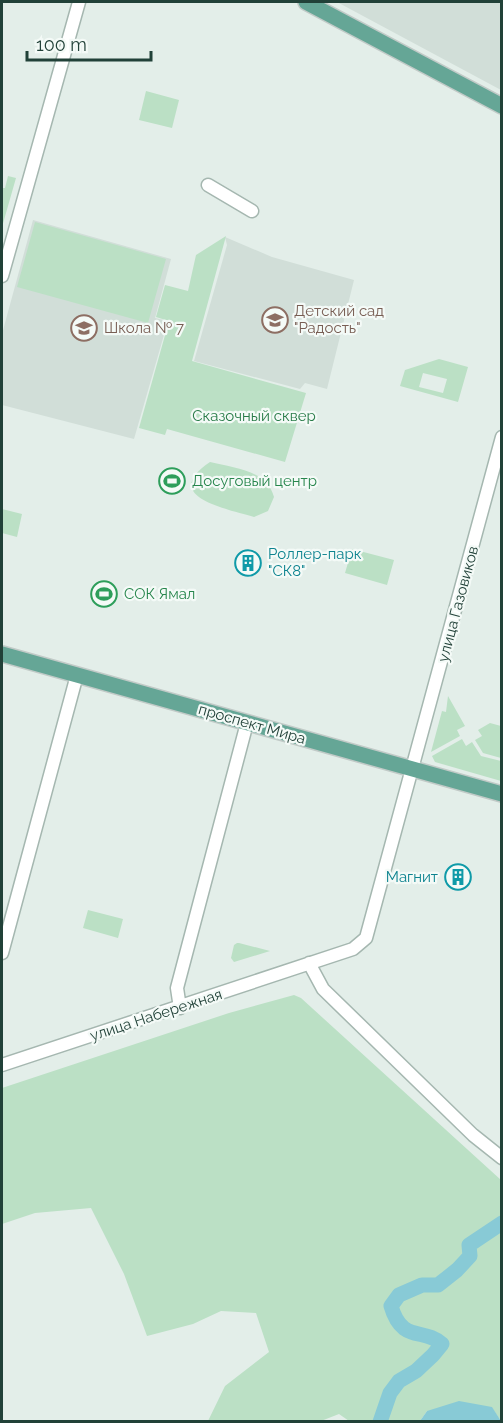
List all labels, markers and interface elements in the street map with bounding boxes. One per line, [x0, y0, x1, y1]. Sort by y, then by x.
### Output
scale bar [27, 24, 152, 62]
text: 100 m [36, 34, 87, 55]
place label: Детский сад "Радость" [294, 302, 384, 337]
school or university icon: Детский сад "Радость" [260, 305, 290, 335]
school or university icon: Школа № 7 [69, 313, 99, 343]
place label: Школа № 7 [104, 319, 184, 337]
park label: Сказочный сквер [192, 407, 316, 425]
sports icon: Досуговый центр [157, 466, 187, 496]
place label: Досуговый центр [192, 472, 317, 490]
street label: улица Газовиков [434, 544, 482, 664]
place label: Роллер-парк "СК8" [268, 545, 362, 580]
building icon: Роллер-парк "СК8" [233, 548, 263, 578]
sports icon: СОК Ямал [89, 579, 119, 609]
place label: СОК Ямал [124, 585, 195, 603]
street label: проспект Мира [196, 700, 308, 748]
building icon: Магнит [443, 862, 473, 892]
place label: Магнит [386, 868, 438, 886]
street label: улица Набережная [88, 985, 224, 1045]

